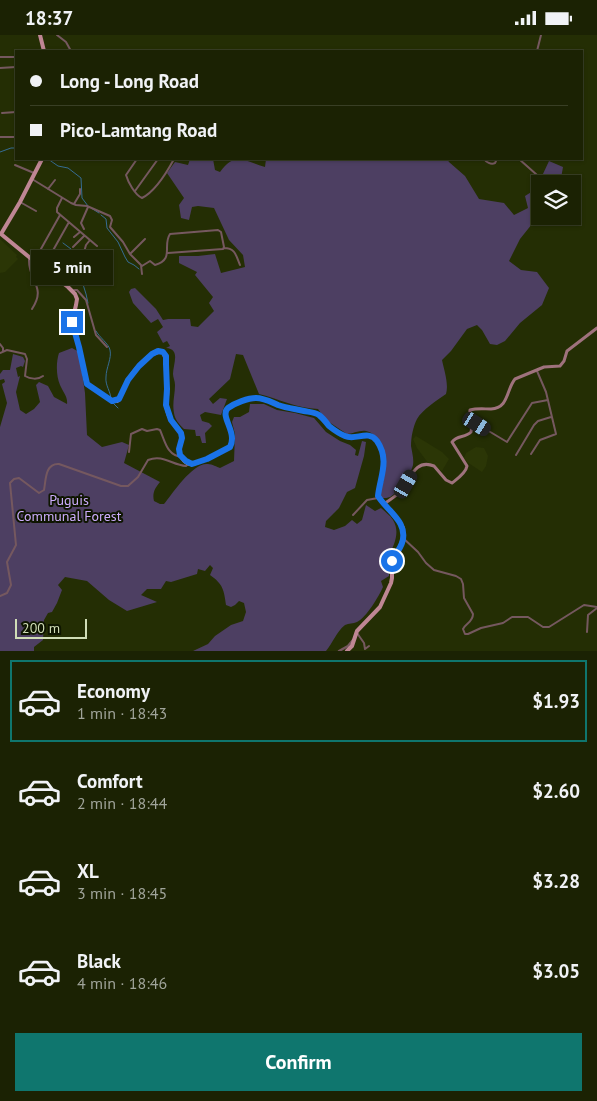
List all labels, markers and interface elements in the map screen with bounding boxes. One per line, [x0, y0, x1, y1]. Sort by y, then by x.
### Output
text: 18:37 [25, 6, 73, 30]
text: Long - Long Road [60, 69, 199, 93]
text: Pico-Lamtang Road [60, 118, 217, 142]
map controls [531, 175, 581, 225]
button: layers [531, 175, 581, 225]
callout: 5 min [31, 249, 113, 285]
text: 5 min [52, 257, 92, 277]
route end [61, 311, 83, 333]
car [460, 410, 493, 438]
car [392, 467, 419, 501]
park label: Puguis Communal Forest [17, 491, 122, 525]
route start [381, 550, 403, 572]
scale bar [15, 616, 88, 639]
text: 200 m [22, 619, 60, 637]
icon: car [17, 679, 62, 724]
text: Economy [77, 679, 150, 703]
text: $1.93 [532, 689, 580, 713]
text: 1 min · 18:43 [77, 703, 167, 723]
icon: car [17, 769, 62, 814]
text: Comfort [77, 769, 143, 793]
text: $2.60 [532, 779, 580, 803]
text: 2 min · 18:44 [77, 793, 167, 813]
icon: car [17, 859, 62, 904]
text: XL [77, 859, 99, 883]
text: $3.28 [532, 869, 580, 893]
text: 3 min · 18:45 [77, 883, 167, 903]
icon: car [17, 949, 62, 994]
text: Black [77, 949, 121, 973]
text: $3.05 [532, 959, 580, 983]
text: 4 min · 18:46 [77, 973, 167, 993]
button: Confirm [15, 1033, 582, 1091]

